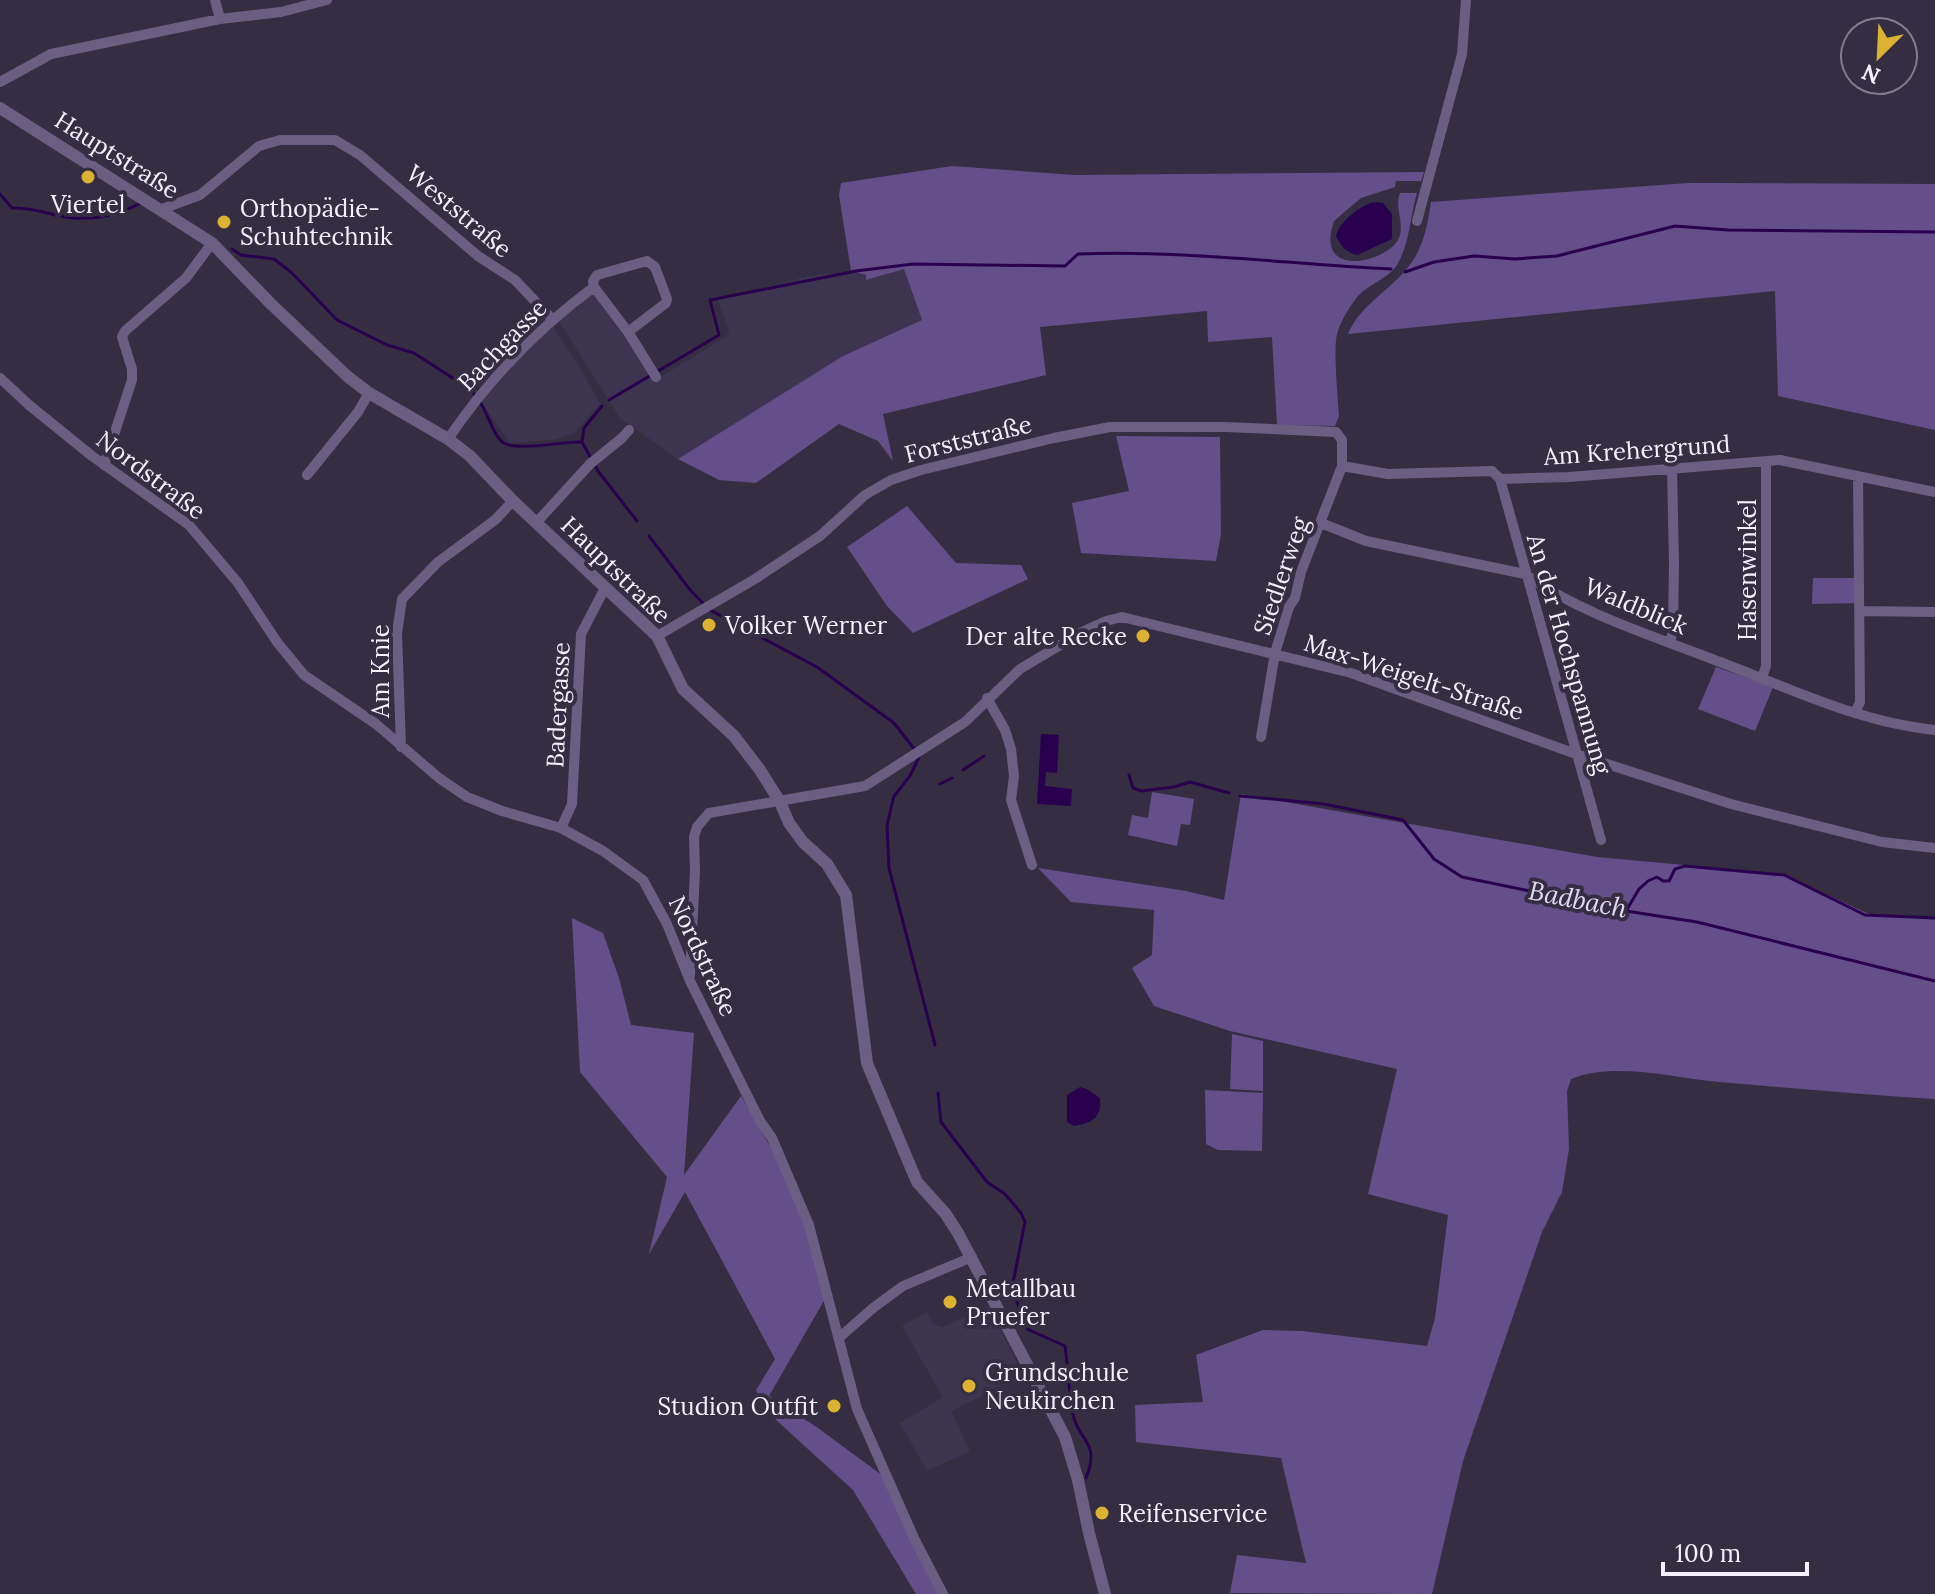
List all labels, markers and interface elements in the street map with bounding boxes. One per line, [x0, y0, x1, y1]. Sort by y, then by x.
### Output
north arrow [1839, 16, 1919, 96]
text: N [1857, 58, 1884, 91]
street label: Hauptstraße [49, 104, 185, 206]
street label: Weststraße [400, 158, 518, 264]
marker: Viertel [79, 168, 97, 186]
place label: Viertel [50, 189, 125, 220]
place label: Orthopädie- Schuhtechnik [240, 193, 393, 252]
marker: Orthopädie- Schuhtechnik [215, 213, 233, 231]
street label: Bachgasse [451, 293, 553, 397]
street label: Forststraße [901, 408, 1035, 470]
street label: Nordstraße [90, 424, 212, 526]
street label: Am Krehergrund [1542, 428, 1731, 472]
street label: Hasenwinkel [1732, 499, 1763, 641]
street label: Hauptstraße [554, 510, 678, 630]
street label: Siedlerweg [1246, 512, 1316, 639]
street label: An der Hochspannung [1520, 529, 1618, 778]
street label: Waldblick [1580, 570, 1692, 642]
place label: Volker Werner [724, 610, 888, 641]
marker: Volker Werner [700, 616, 718, 634]
place label: Der alte Recke [966, 621, 1127, 652]
street label: Am Knie [365, 624, 396, 719]
marker: Der alte Recke [1134, 627, 1152, 645]
street label: Max-Weigelt-Straße [1300, 627, 1528, 727]
street label: Badergasse [539, 641, 577, 769]
water label: Badbach [1526, 873, 1630, 925]
street label: Nordstraße [662, 891, 744, 1021]
place label: Metallbau Pruefer [966, 1273, 1076, 1332]
marker: Metallbau Pruefer [941, 1293, 959, 1311]
place label: Grundschule Neukirchen [985, 1357, 1129, 1416]
marker: Grundschule Neukirchen [960, 1377, 978, 1395]
place label: Studion Outfit [658, 1391, 819, 1422]
marker: Studion Outfit [825, 1397, 843, 1415]
place label: Reifenservice [1118, 1498, 1267, 1529]
marker: Reifenservice [1093, 1504, 1111, 1522]
scale bar [1663, 1526, 1807, 1576]
text: 100 m [1675, 1538, 1741, 1569]

